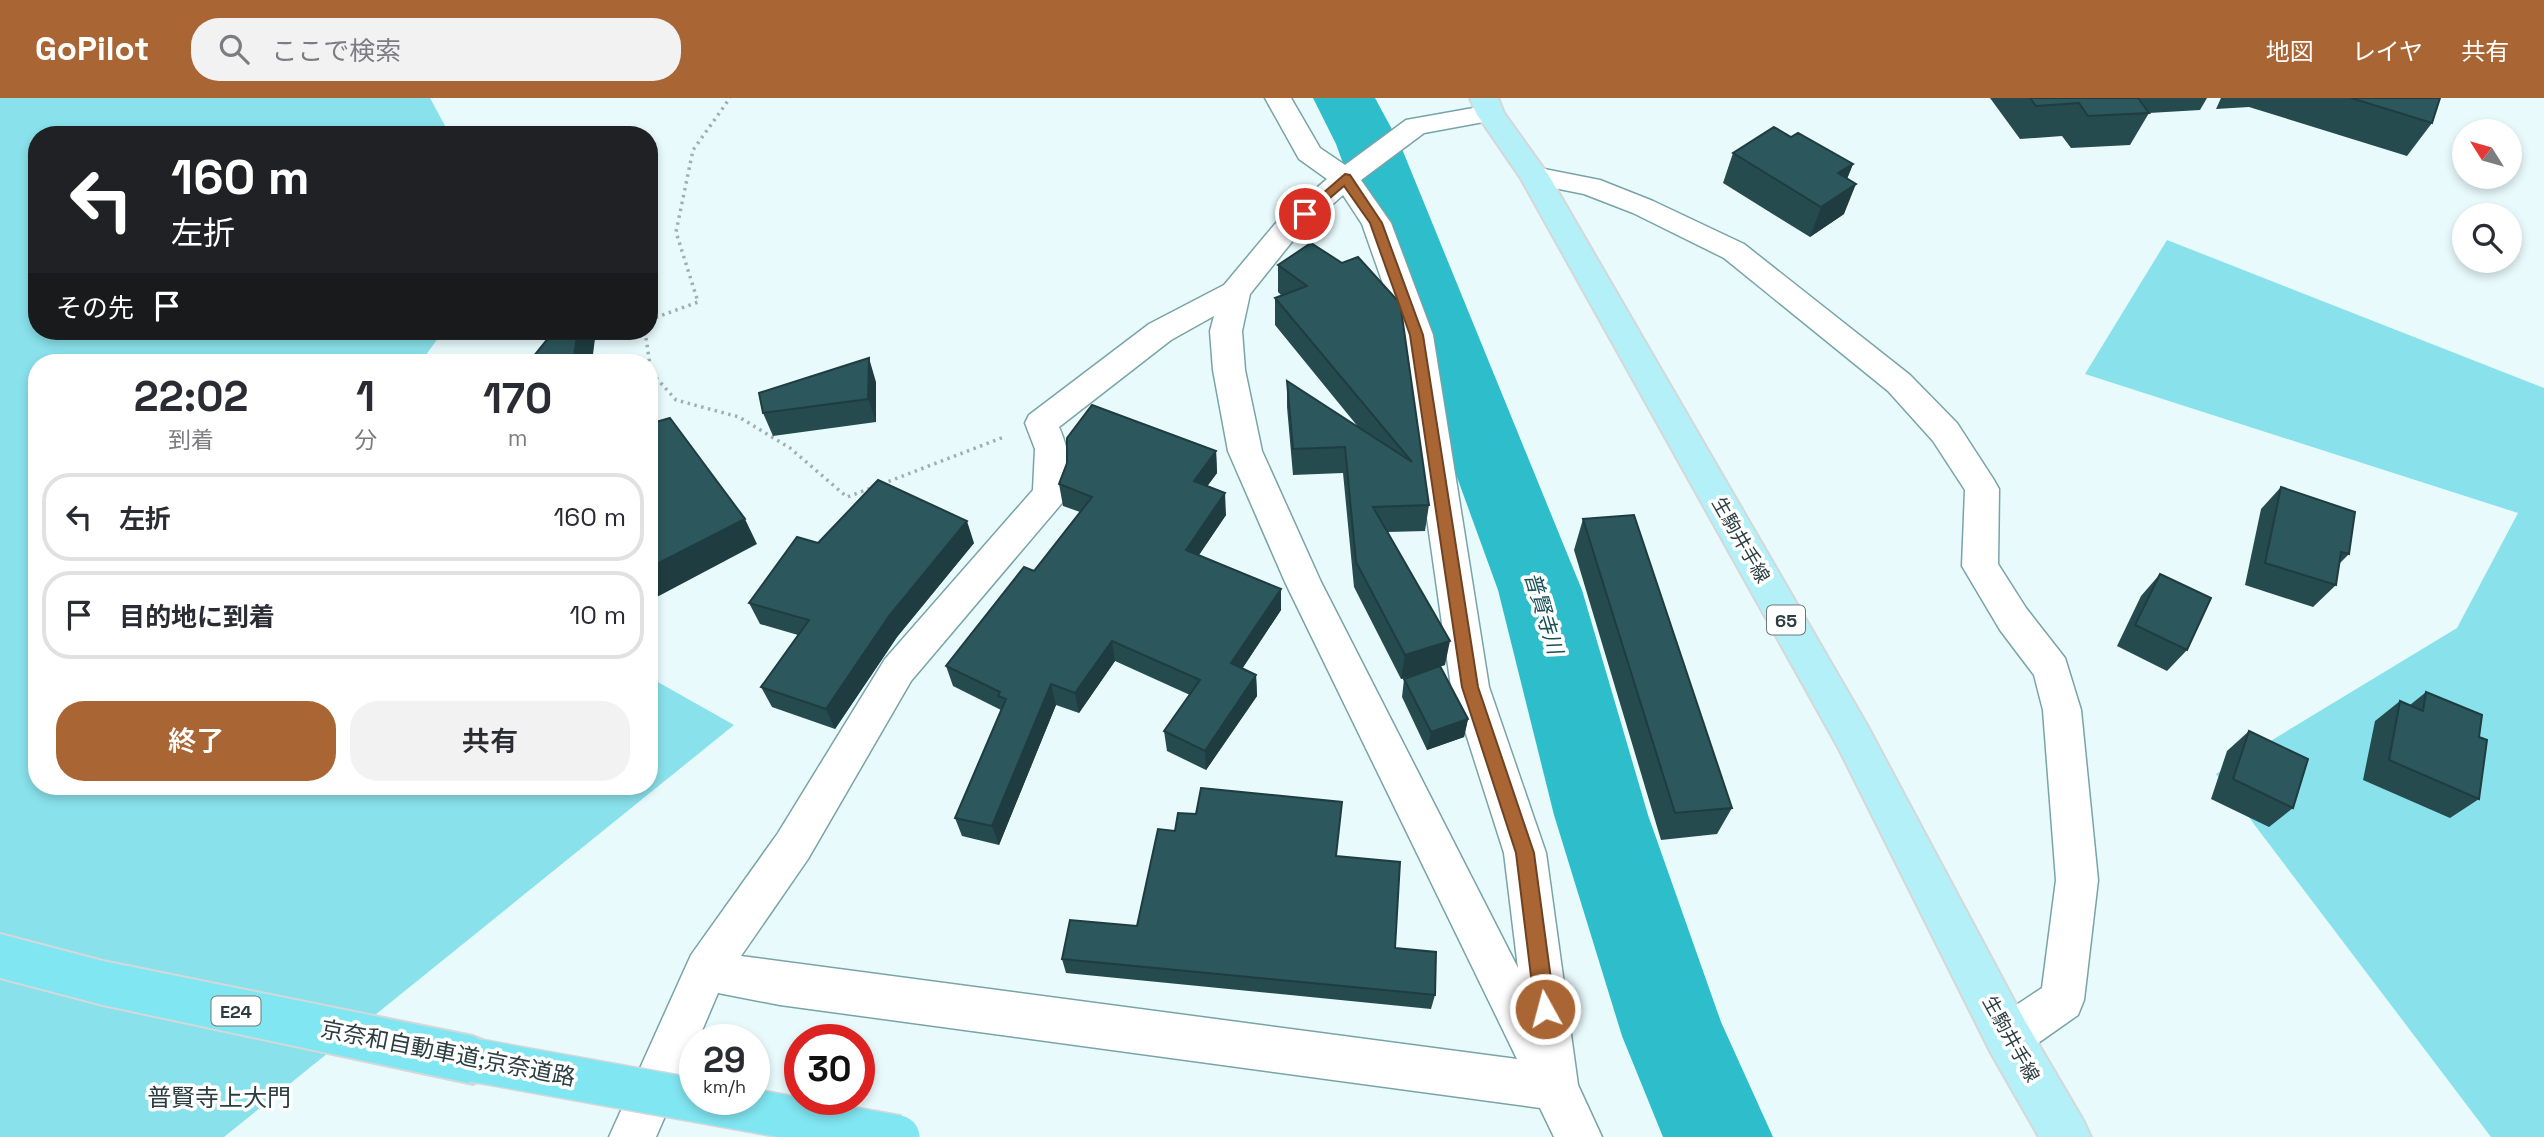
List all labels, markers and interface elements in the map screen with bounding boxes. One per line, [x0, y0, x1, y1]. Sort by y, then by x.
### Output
search box [191, 18, 681, 81]
text: GoPilot [35, 28, 149, 70]
icon: search [215, 30, 253, 68]
text: ここで検索 [271, 34, 401, 68]
text: 地図 [2266, 36, 2314, 67]
text: レイヤ [2352, 36, 2423, 67]
text: 共有 [2461, 36, 2509, 67]
north arrow [2452, 119, 2522, 189]
map controls [2452, 119, 2522, 273]
text: 160 m [171, 146, 309, 208]
icon: left [56, 154, 147, 245]
pin [1275, 184, 1335, 244]
icon: arrive [1286, 195, 1324, 233]
button: search [2452, 203, 2522, 273]
text: 左折 [171, 213, 235, 253]
icon: arrive [148, 287, 186, 325]
text: その先 [56, 291, 134, 325]
text: 22:02 [134, 370, 248, 423]
text: 1 [356, 370, 375, 423]
text: 170 [483, 372, 552, 425]
text: m [508, 423, 527, 453]
text: 到着 [168, 425, 214, 455]
text: 分 [354, 425, 377, 455]
street label: 生駒井手線 [1706, 493, 1776, 587]
icon: left [60, 498, 98, 536]
text: 160 m [554, 500, 626, 534]
text: 左折 [119, 502, 171, 536]
water label: 普賢寺川 [1519, 569, 1570, 659]
icon: arrive [60, 596, 98, 634]
text: 10 m [569, 598, 626, 632]
text: 目的地に到着 [119, 600, 275, 634]
road number: 65 [1767, 606, 1805, 634]
button: 終了 [56, 701, 336, 781]
button: 共有 [350, 701, 630, 781]
position arrow [1508, 972, 1582, 1046]
street label: 生駒井手線 [1977, 991, 2045, 1087]
road number: E24 [212, 996, 260, 1026]
street label: 京奈和自動車道;京奈道路 [318, 1014, 578, 1092]
speed limit sign: 30 [784, 1024, 875, 1115]
text: 29 [703, 1038, 746, 1082]
text: km/h [703, 1075, 746, 1098]
district label: 普賢寺上大門 [147, 1082, 291, 1113]

